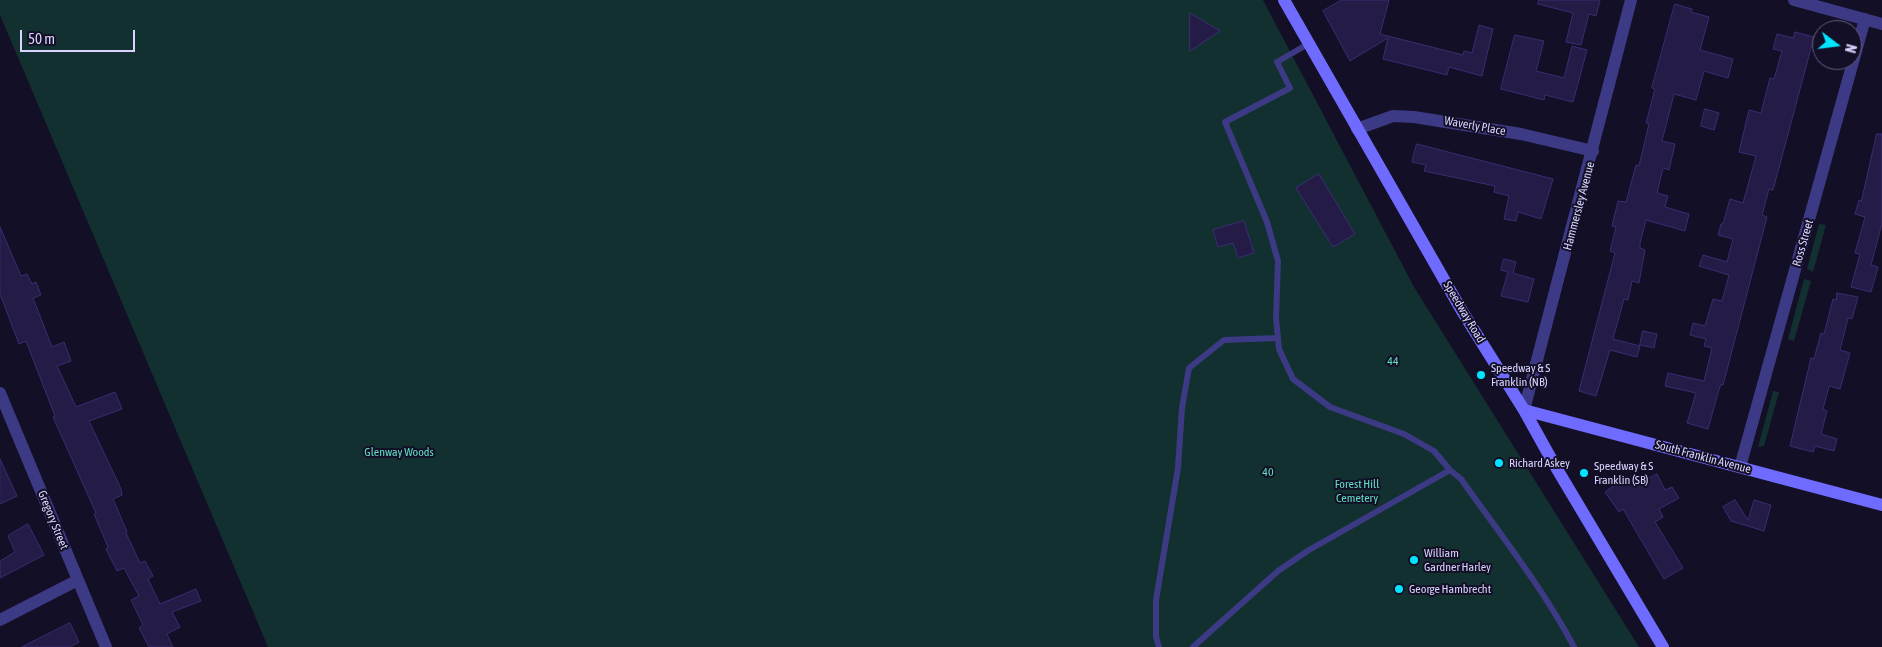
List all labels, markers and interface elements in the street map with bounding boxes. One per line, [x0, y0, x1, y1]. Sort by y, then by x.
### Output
scale bar [22, 20, 138, 52]
north arrow [1812, 20, 1862, 70]
text: 50 m [28, 30, 55, 47]
text: N [1842, 43, 1859, 55]
street label: Waverly Place [1443, 114, 1507, 138]
street label: Hammersley Avenue [1560, 160, 1598, 252]
street label: Ross Street [1789, 218, 1817, 268]
street label: Speedway Road [1440, 279, 1488, 345]
park label: 44 [1387, 354, 1399, 368]
place label: Speedway & S Franklin (NB) [1491, 361, 1550, 389]
marker: Speedway & S Franklin (NB) [1475, 369, 1487, 381]
street label: South Franklin Avenue [1654, 437, 1752, 477]
park label: Glenway Woods [364, 445, 434, 459]
place label: Richard Askey [1509, 456, 1570, 470]
marker: Richard Askey [1493, 457, 1505, 469]
place label: Speedway & S Franklin (SB) [1594, 459, 1653, 487]
park label: 40 [1262, 465, 1274, 479]
marker: Speedway & S Franklin (SB) [1578, 467, 1590, 479]
park label: Forest Hill Cemetery [1335, 477, 1379, 505]
street label: Gregory Street [35, 488, 71, 552]
place label: William Gardner Harley [1424, 546, 1491, 574]
marker: William Gardner Harley [1408, 554, 1420, 566]
place label: George Hambrecht [1409, 582, 1491, 596]
marker: George Hambrecht [1393, 583, 1405, 595]

